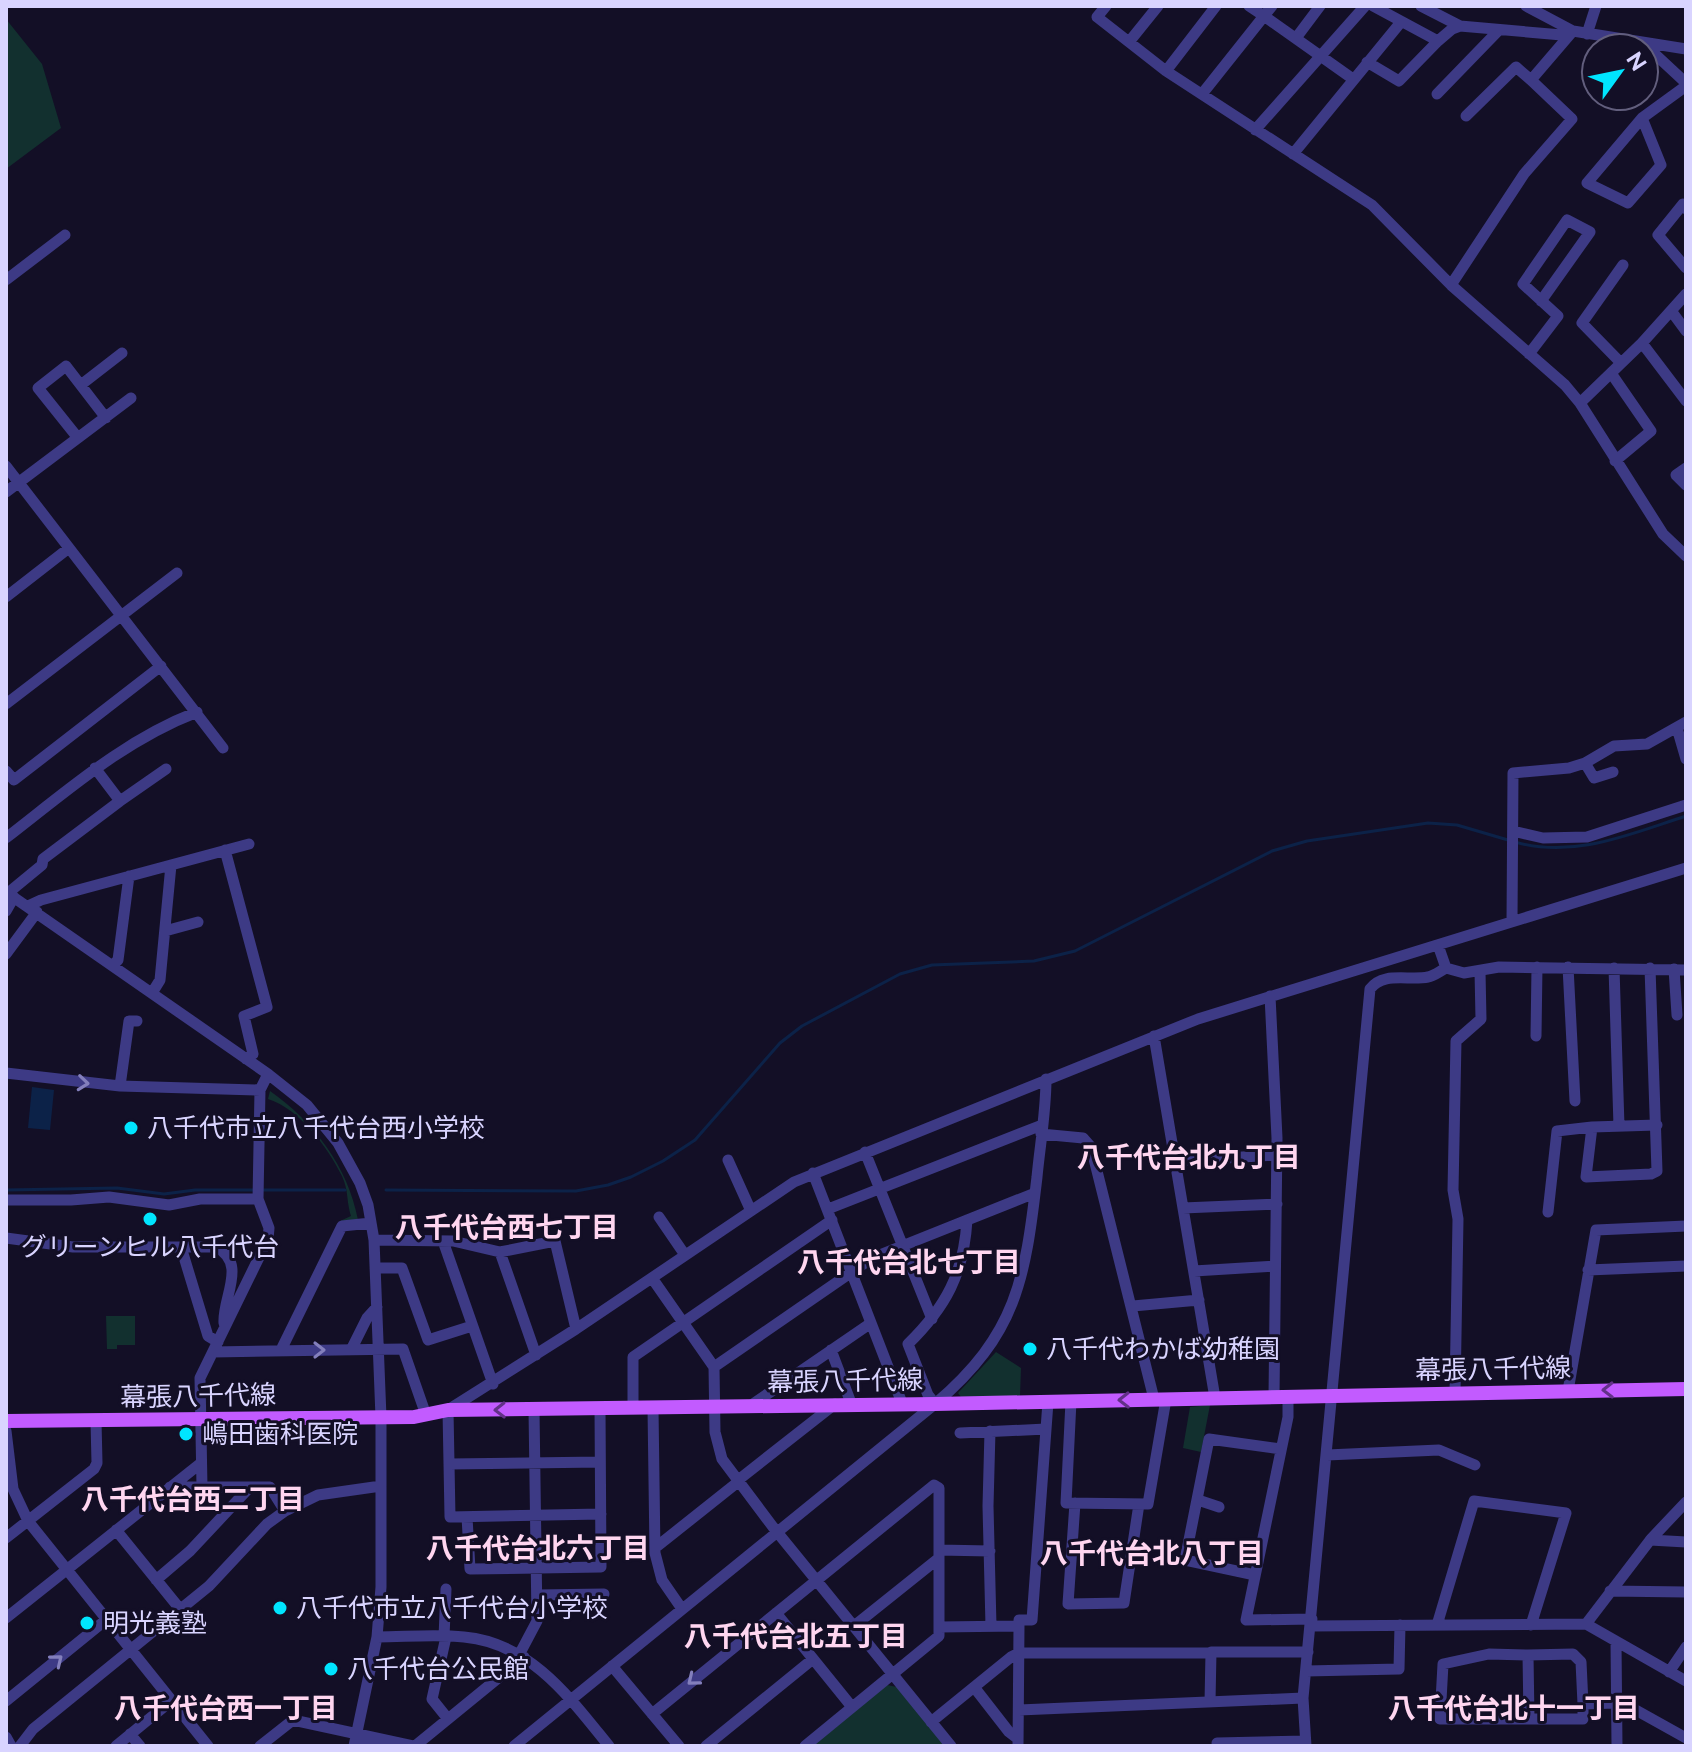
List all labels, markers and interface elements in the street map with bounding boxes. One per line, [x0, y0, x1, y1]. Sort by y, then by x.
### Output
north arrow [1580, 32, 1660, 112]
text: N [1621, 47, 1652, 75]
one-way arrow [77, 1074, 90, 1091]
place label: 八千代市立八千代台西小学校 [147, 1113, 485, 1143]
marker: 八千代市立八千代台西小学校 [122, 1119, 140, 1137]
district label: 八千代台北九丁目 [1077, 1141, 1301, 1174]
marker: グリーンヒル八千代台 [141, 1210, 159, 1228]
district label: 八千代台西七丁目 [395, 1211, 619, 1244]
place label: グリーンヒル八千代台 [21, 1232, 279, 1262]
district label: 八千代台北七丁目 [797, 1246, 1021, 1279]
place label: 八千代わかば幼稚園 [1046, 1334, 1280, 1364]
marker: 八千代わかば幼稚園 [1021, 1340, 1039, 1358]
one-way arrow [313, 1341, 326, 1359]
street label: 幕張八千代線 [1415, 1353, 1571, 1385]
street label: 幕張八千代線 [767, 1365, 923, 1397]
street label: 幕張八千代線 [120, 1380, 276, 1412]
one-way arrow [1601, 1382, 1614, 1399]
one-way arrow [1117, 1391, 1130, 1408]
one-way arrow [493, 1401, 506, 1419]
place label: 嶋田歯科医院 [202, 1419, 358, 1449]
marker: 嶋田歯科医院 [177, 1425, 195, 1443]
district label: 八千代台西二丁目 [81, 1483, 305, 1516]
district label: 八千代台北六丁目 [426, 1532, 650, 1565]
district label: 八千代台北八丁目 [1040, 1537, 1264, 1570]
place label: 八千代市立八千代台小学校 [296, 1593, 608, 1623]
marker: 八千代市立八千代台小学校 [271, 1599, 289, 1617]
place label: 明光義塾 [103, 1608, 207, 1638]
marker: 明光義塾 [78, 1614, 96, 1632]
district label: 八千代台北五丁目 [684, 1620, 908, 1653]
place label: 八千代台公民館 [347, 1654, 529, 1684]
one-way arrow [48, 1655, 62, 1670]
marker: 八千代台公民館 [322, 1660, 340, 1678]
one-way arrow [688, 1670, 703, 1685]
district label: 八千代台西一丁目 [114, 1692, 338, 1725]
district label: 八千代台北十一丁目 [1388, 1692, 1640, 1725]

